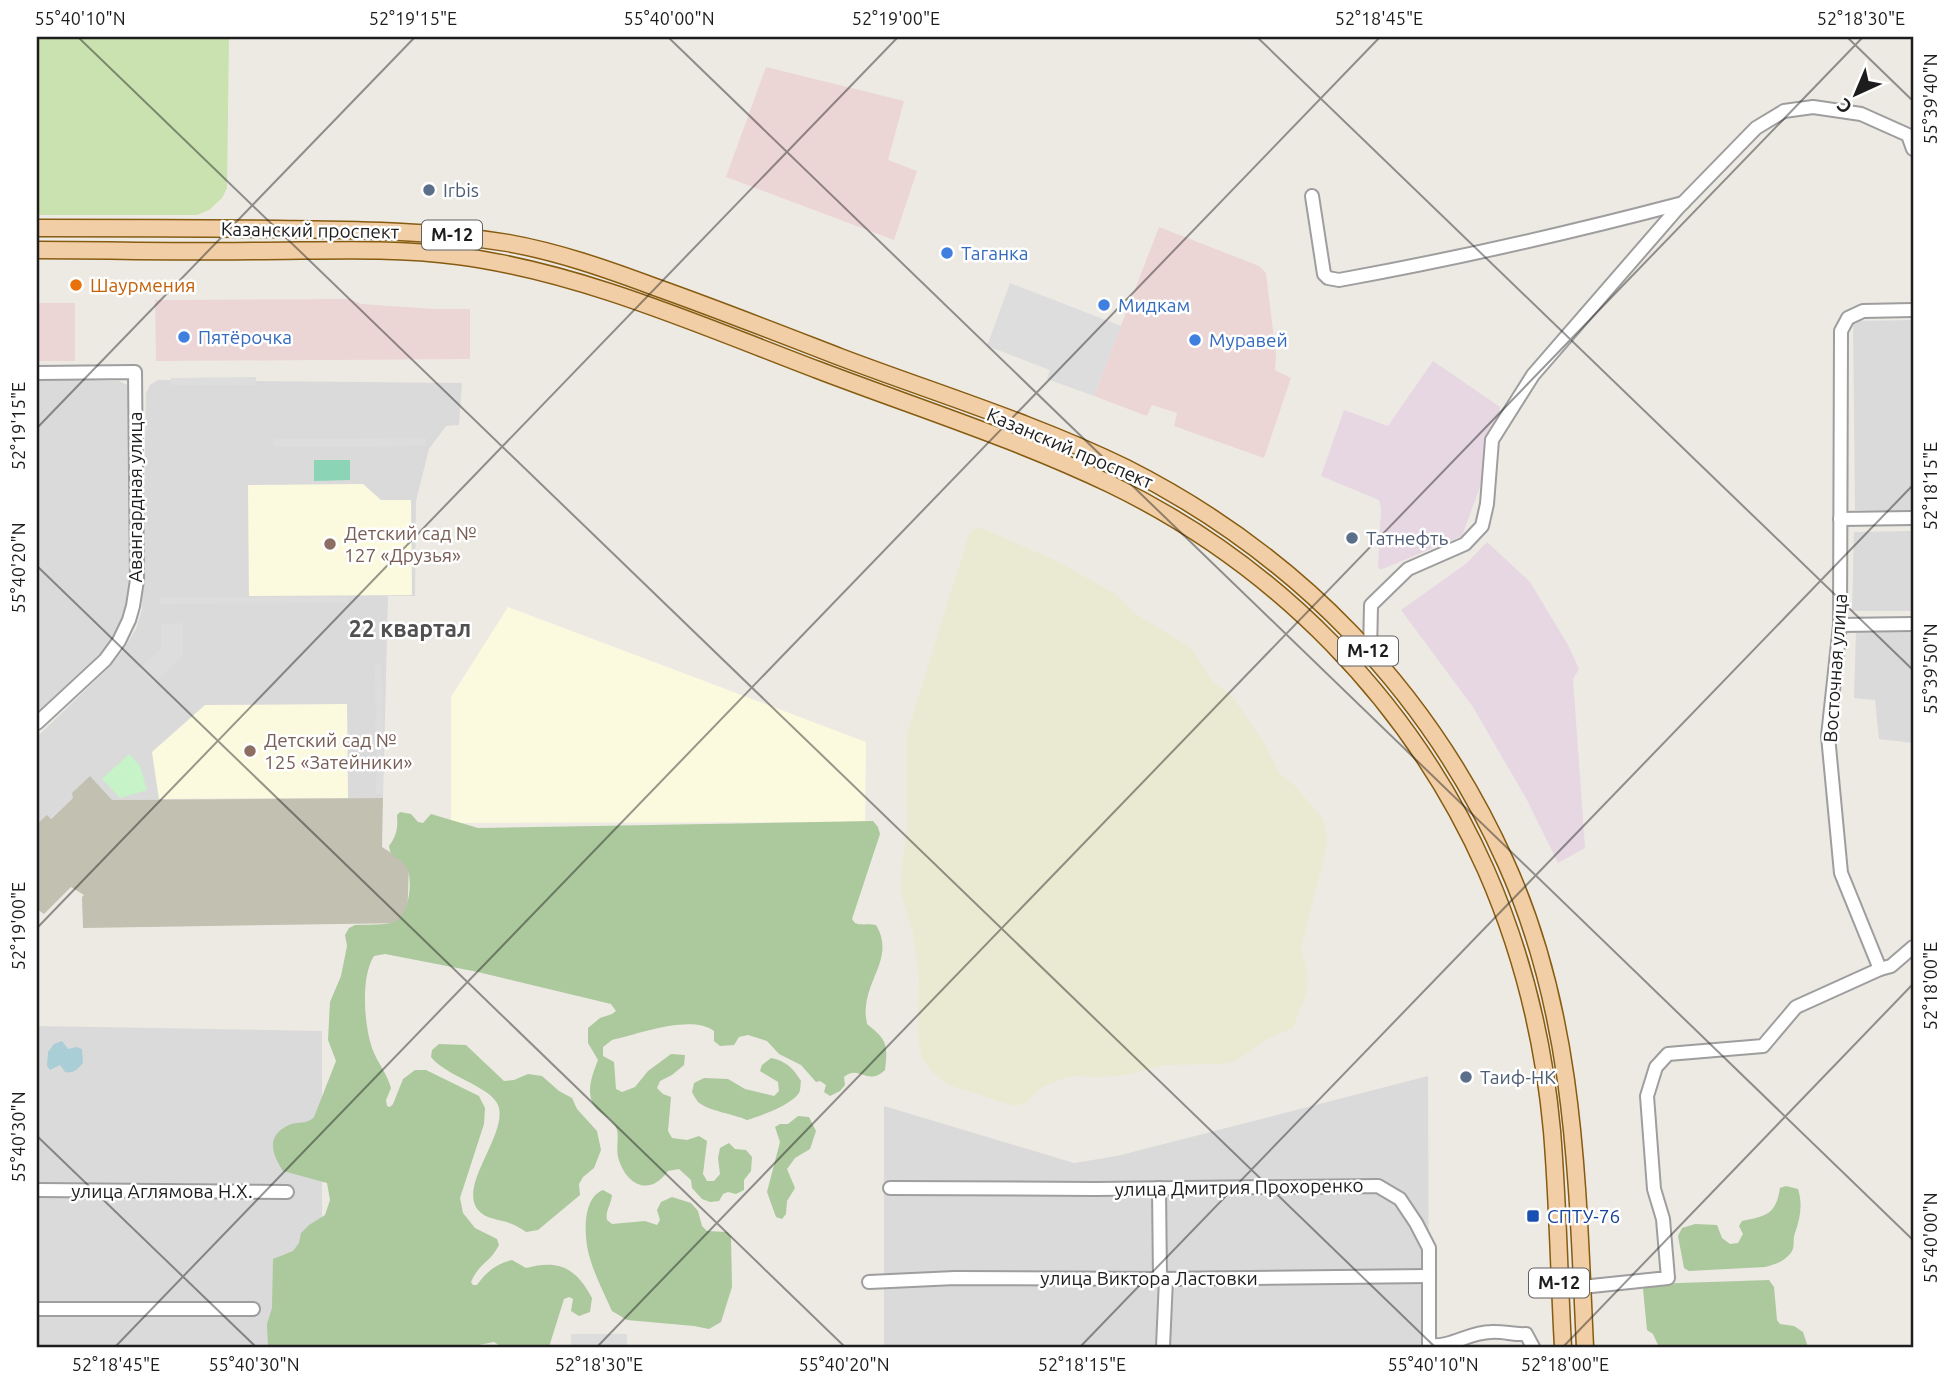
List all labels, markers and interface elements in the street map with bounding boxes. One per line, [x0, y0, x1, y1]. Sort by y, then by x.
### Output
text: 55°40'10"N [34, 8, 126, 28]
text: 52°19'15"E [369, 8, 457, 28]
text: 55°40'00"N [623, 8, 715, 28]
text: 52°19'00"E [852, 8, 940, 28]
text: 52°18'45"E [1335, 8, 1423, 28]
text: 52°18'30"E [1817, 8, 1905, 28]
text: 55°39'40"N [1920, 53, 1940, 145]
north arrow [1820, 60, 1890, 130]
text: С [1832, 94, 1856, 118]
place label: Irbis [443, 179, 479, 201]
marker: Irbis [421, 182, 437, 198]
street label: Казанский проспект [221, 217, 400, 243]
road number: М-12 [422, 220, 482, 249]
place label: Таганка [961, 242, 1029, 264]
marker: Таганка [939, 245, 955, 261]
place label: Шаурмения [90, 274, 195, 296]
marker: Шаурмения [68, 277, 84, 293]
place label: Мидкам [1118, 294, 1190, 316]
marker: Мидкам [1096, 297, 1112, 313]
place label: Пятёрочка [198, 326, 292, 348]
marker: Пятёрочка [176, 329, 192, 345]
place label: Муравей [1209, 329, 1288, 351]
marker: Муравей [1187, 332, 1203, 348]
text: 52°19'15"E [8, 382, 28, 470]
street label: Казанский проспект [984, 403, 1157, 493]
street label: Авангардная улица [124, 412, 146, 582]
text: 52°18'15"E [1920, 442, 1940, 530]
text: 55°40'20"N [8, 522, 28, 614]
place label: Детский сад № 127 «Друзья» [344, 522, 477, 566]
place label: Татнефть [1366, 527, 1448, 549]
marker: Татнефть [1344, 530, 1360, 546]
marker: Детский сад № 127 «Друзья» [322, 536, 338, 552]
street label: Восточная улица [1819, 593, 1851, 743]
district label: 22 квартал [349, 616, 471, 641]
text: 55°39'50"N [1920, 623, 1940, 715]
road number: М-12 [1338, 636, 1398, 666]
place label: Детский сад № 125 «Затейники» [264, 729, 412, 773]
marker: Детский сад № 125 «Затейники» [242, 743, 258, 759]
text: 52°19'00"E [8, 882, 28, 970]
text: 52°18'00"E [1920, 942, 1940, 1030]
place label: Таиф-НК [1480, 1066, 1556, 1088]
marker: Таиф-НК [1458, 1069, 1474, 1085]
text: 55°40'30"N [8, 1091, 28, 1183]
street label: улица Дмитрия Прохоренко [1114, 1174, 1364, 1200]
street label: улица Аглямова Н.Х. [71, 1180, 253, 1202]
text: 55°40'00"N [1920, 1192, 1940, 1284]
place label: СПТУ-76 [1547, 1205, 1620, 1227]
marker: СПТУ-76 [1525, 1208, 1541, 1224]
street label: улица Виктора Ластовки [1040, 1267, 1258, 1289]
road number: М-12 [1529, 1268, 1589, 1298]
text: 52°18'45"E [72, 1354, 160, 1374]
text: 55°40'30"N [208, 1354, 300, 1374]
text: 52°18'30"E [555, 1354, 643, 1374]
text: 55°40'20"N [798, 1354, 890, 1374]
text: 52°18'15"E [1038, 1354, 1126, 1374]
text: 55°40'10"N [1387, 1354, 1479, 1374]
text: 52°18'00"E [1521, 1354, 1609, 1374]

